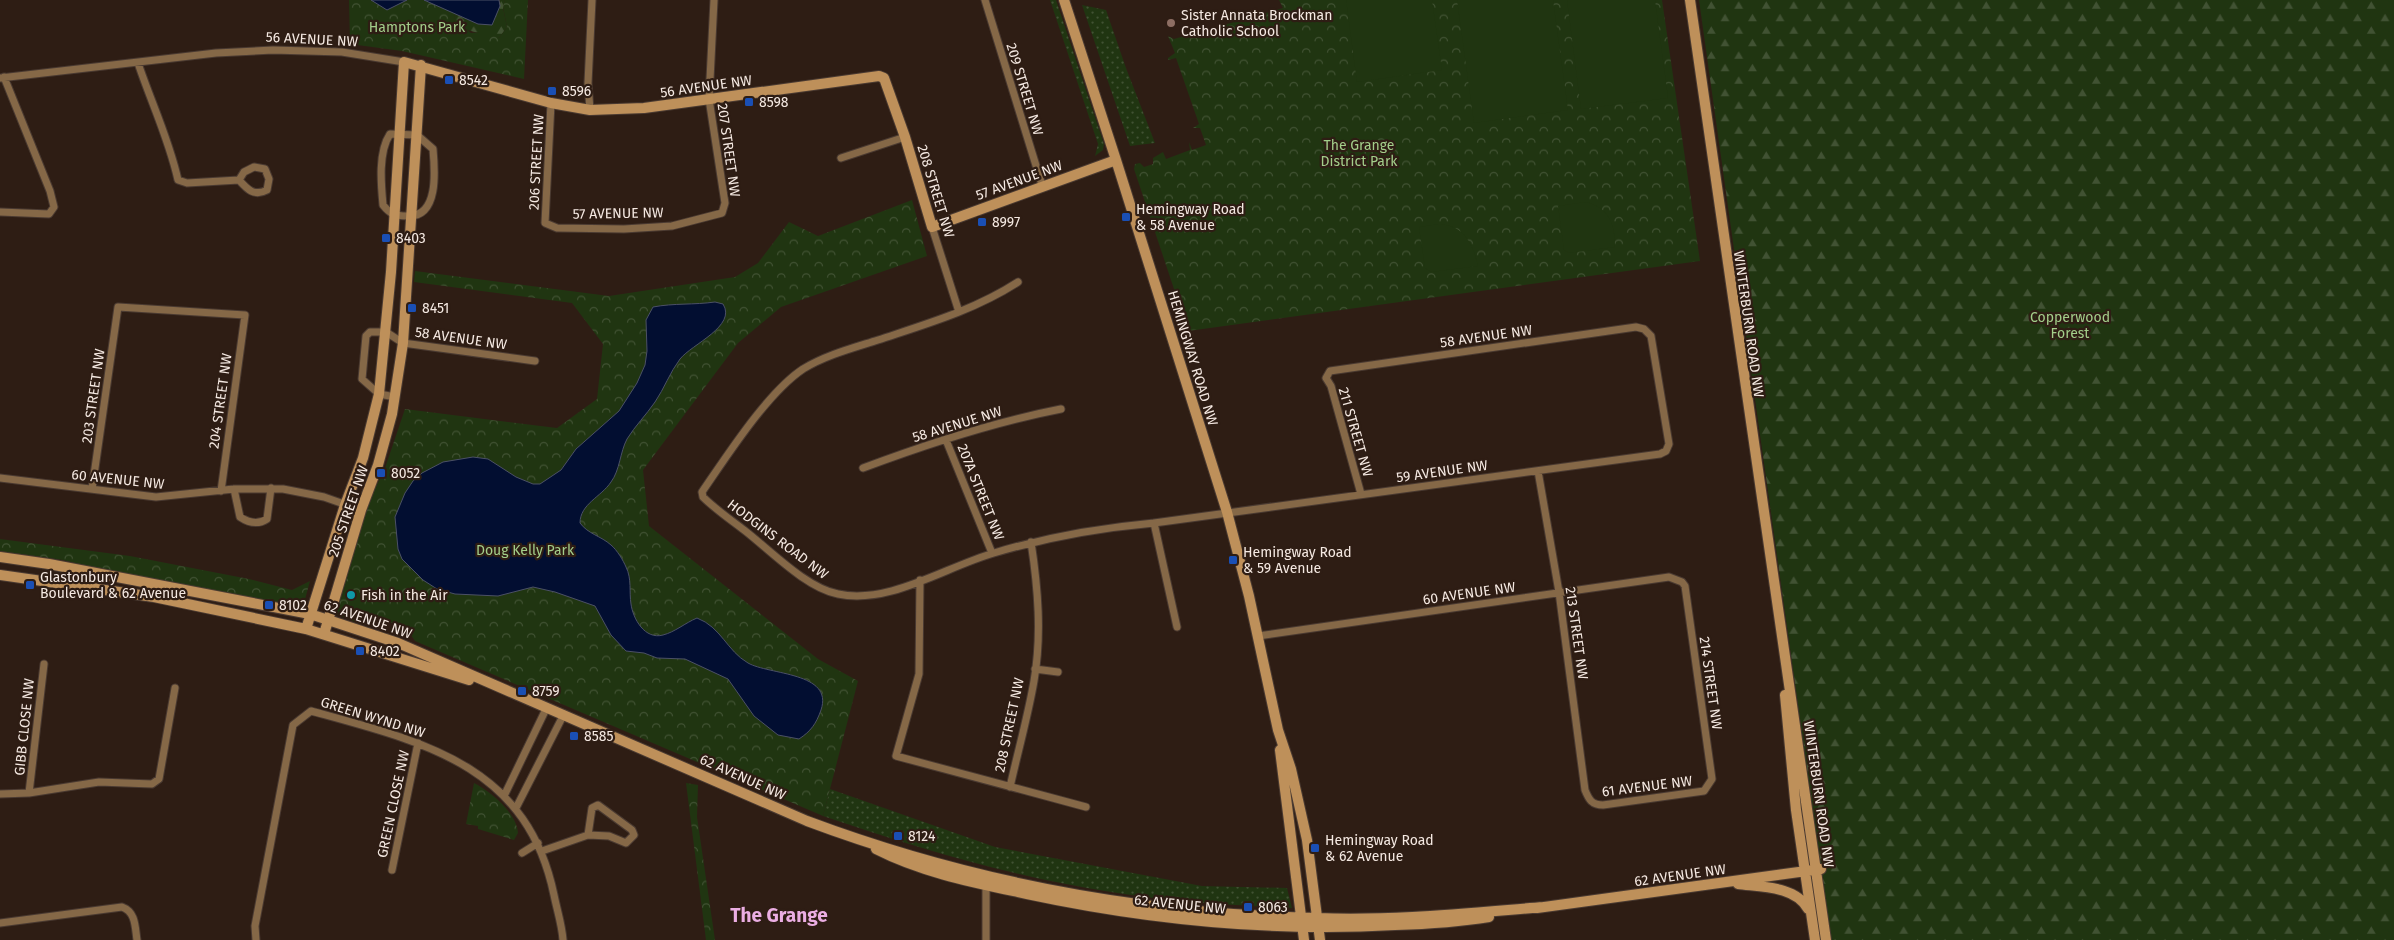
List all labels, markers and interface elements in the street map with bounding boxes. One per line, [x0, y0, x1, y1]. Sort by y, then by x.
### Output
place label: Sister Annata Brockman Catholic School [1181, 7, 1332, 40]
marker: Sister Annata Brockman Catholic School [1165, 17, 1177, 29]
park label: Hamptons Park [369, 19, 466, 36]
street label: 56 AVENUE NW [265, 29, 359, 50]
street label: 209 STREET NW [1002, 41, 1047, 138]
place label: 8542 [459, 72, 488, 89]
street label: 56 AVENUE NW [659, 72, 753, 101]
marker: 8542 [443, 74, 455, 86]
place label: 8596 [562, 83, 591, 100]
marker: 8596 [546, 85, 558, 97]
place label: 8598 [759, 94, 789, 111]
marker: 8598 [743, 96, 755, 108]
street label: 207 STREET NW [714, 102, 744, 198]
street label: 206 STREET NW [525, 113, 548, 210]
park label: The Grange District Park [1321, 137, 1398, 170]
street label: 208 STREET NW [913, 143, 958, 240]
street label: 57 AVENUE NW [974, 157, 1065, 204]
place label: Hemingway Road & 58 Avenue [1136, 201, 1245, 234]
street label: 57 AVENUE NW [572, 204, 664, 223]
marker: Hemingway Road & 58 Avenue [1120, 211, 1132, 223]
place label: 8997 [992, 214, 1020, 231]
marker: 8997 [976, 216, 988, 228]
place label: 8403 [396, 230, 426, 247]
marker: 8403 [380, 232, 392, 244]
street label: WINTERBURN ROAD NW [1730, 250, 1767, 399]
street label: HEMINGWAY ROAD NW [1164, 288, 1221, 428]
place label: 8451 [422, 300, 449, 317]
marker: 8451 [406, 302, 418, 314]
park label: Copperwood Forest [2030, 309, 2110, 342]
street label: 58 AVENUE NW [1439, 322, 1534, 351]
street label: 58 AVENUE NW [414, 324, 508, 353]
street label: 203 STREET NW [78, 347, 109, 444]
street label: 204 STREET NW [205, 352, 236, 450]
street label: 211 STREET NW [1335, 385, 1377, 479]
street label: 58 AVENUE NW [910, 403, 1004, 446]
street label: 207A STREET NW [954, 442, 1008, 543]
street label: 59 AVENUE NW [1395, 457, 1489, 486]
street label: 205 STREET NW [325, 463, 372, 559]
place label: 8052 [391, 465, 420, 482]
street label: 60 AVENUE NW [71, 466, 166, 493]
marker: 8052 [375, 467, 387, 479]
street label: HODGINS ROAD NW [724, 496, 832, 583]
park label: Doug Kelly Park [476, 542, 575, 559]
place label: Hemingway Road & 59 Avenue [1243, 544, 1352, 577]
marker: Hemingway Road & 59 Avenue [1227, 554, 1239, 566]
place label: Glastonbury Boulevard & 62 Avenue [40, 569, 186, 602]
marker: Glastonbury Boulevard & 62 Avenue [24, 579, 36, 591]
street label: 60 AVENUE NW [1422, 579, 1517, 608]
street label: 213 STREET NW [1562, 586, 1591, 681]
place label: Fish in the Air [361, 587, 448, 604]
marker: Fish in the Air [345, 589, 357, 601]
street label: 62 AVENUE NW [321, 596, 415, 643]
place label: 8102 [279, 597, 307, 614]
marker: 8102 [263, 599, 275, 611]
street label: 214 STREET NW [1696, 635, 1726, 731]
place label: 8402 [370, 643, 400, 660]
marker: 8402 [354, 645, 366, 657]
street label: 208 STREET NW [991, 676, 1028, 774]
street label: GIBB CLOSE NW [11, 677, 38, 776]
place label: 8759 [532, 683, 560, 700]
marker: 8759 [516, 685, 528, 697]
street label: GREEN WYND NW [319, 694, 428, 742]
street label: WINTERBURN ROAD NW [1800, 720, 1837, 869]
place label: 8585 [584, 728, 613, 745]
marker: 8585 [568, 730, 580, 742]
street label: GREEN CLOSE NW [374, 748, 413, 859]
street label: 62 AVENUE NW [697, 751, 789, 804]
street label: 61 AVENUE NW [1601, 772, 1694, 800]
place label: 8124 [908, 828, 936, 845]
marker: 8124 [892, 830, 904, 842]
place label: Hemingway Road & 62 Avenue [1325, 832, 1434, 865]
marker: Hemingway Road & 62 Avenue [1309, 842, 1321, 854]
street label: 62 AVENUE NW [1633, 861, 1727, 890]
street label: 62 AVENUE NW [1133, 891, 1227, 918]
place label: 8063 [1258, 899, 1288, 916]
marker: 8063 [1242, 901, 1254, 913]
district label: The Grange [730, 904, 828, 927]

